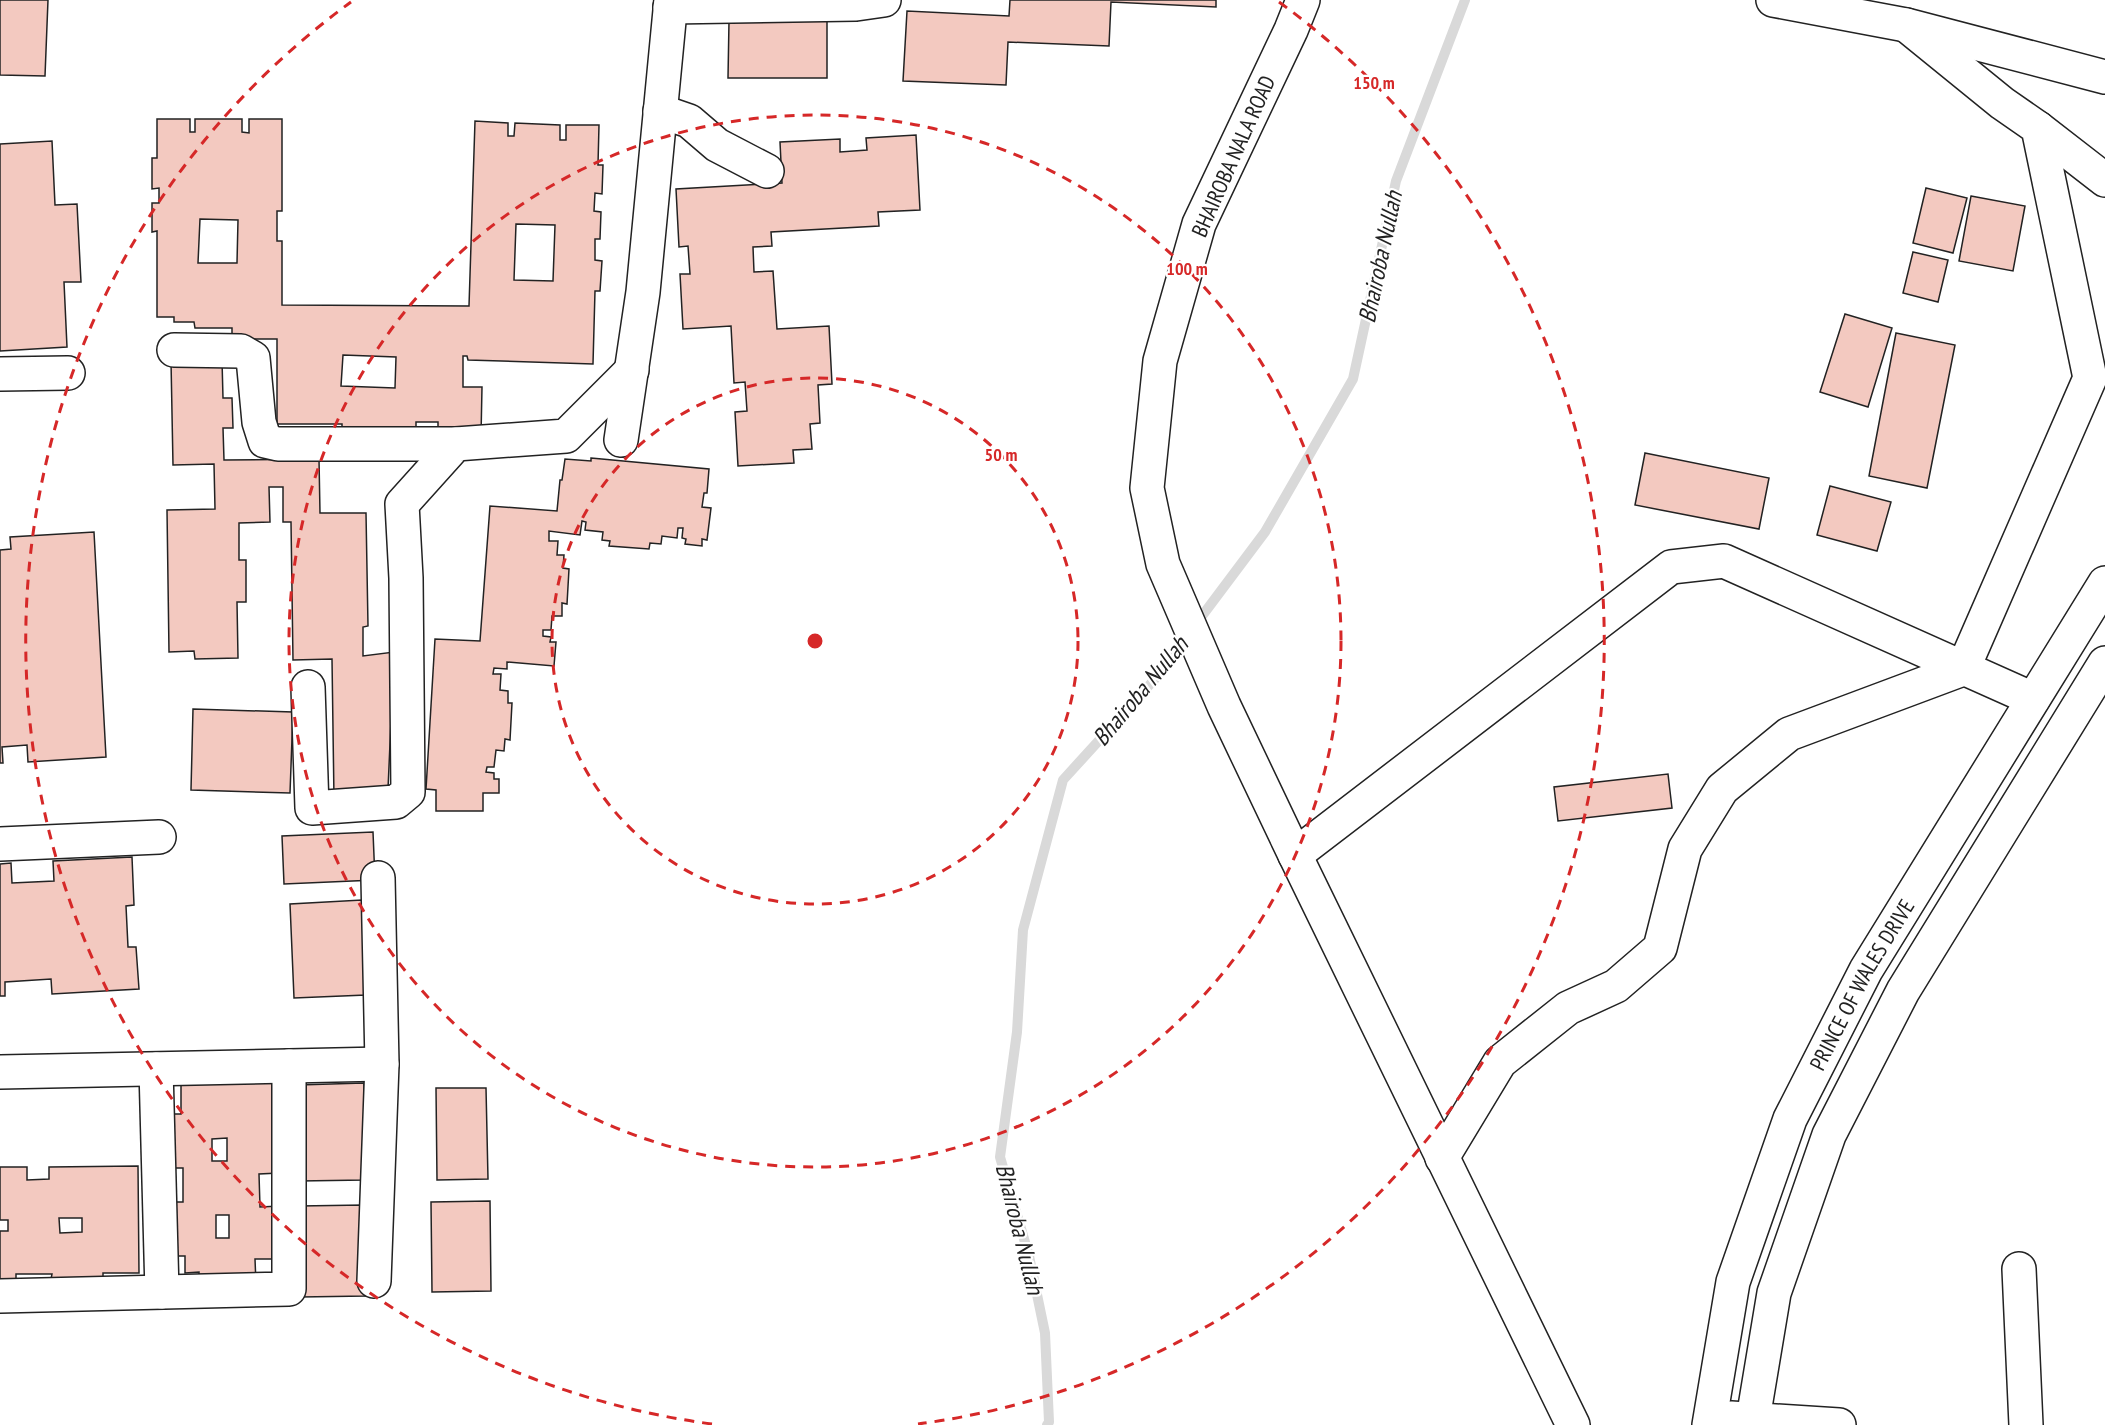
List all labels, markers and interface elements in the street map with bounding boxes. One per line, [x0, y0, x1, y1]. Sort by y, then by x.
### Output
street label: BHAIROBA NALA ROAD [1185, 71, 1281, 241]
text: 150 m [1353, 71, 1395, 94]
water label: Bhairoba Nullah [1351, 187, 1409, 325]
text: 100 m [1166, 257, 1208, 280]
text: 50 m [985, 443, 1017, 466]
water label: Bhairoba Nullah [1085, 629, 1196, 752]
centre of rings [805, 631, 825, 651]
street label: PRINCE OF WALES DRIVE [1803, 894, 1920, 1075]
water label: Bhairoba Nullah [989, 1161, 1052, 1299]

